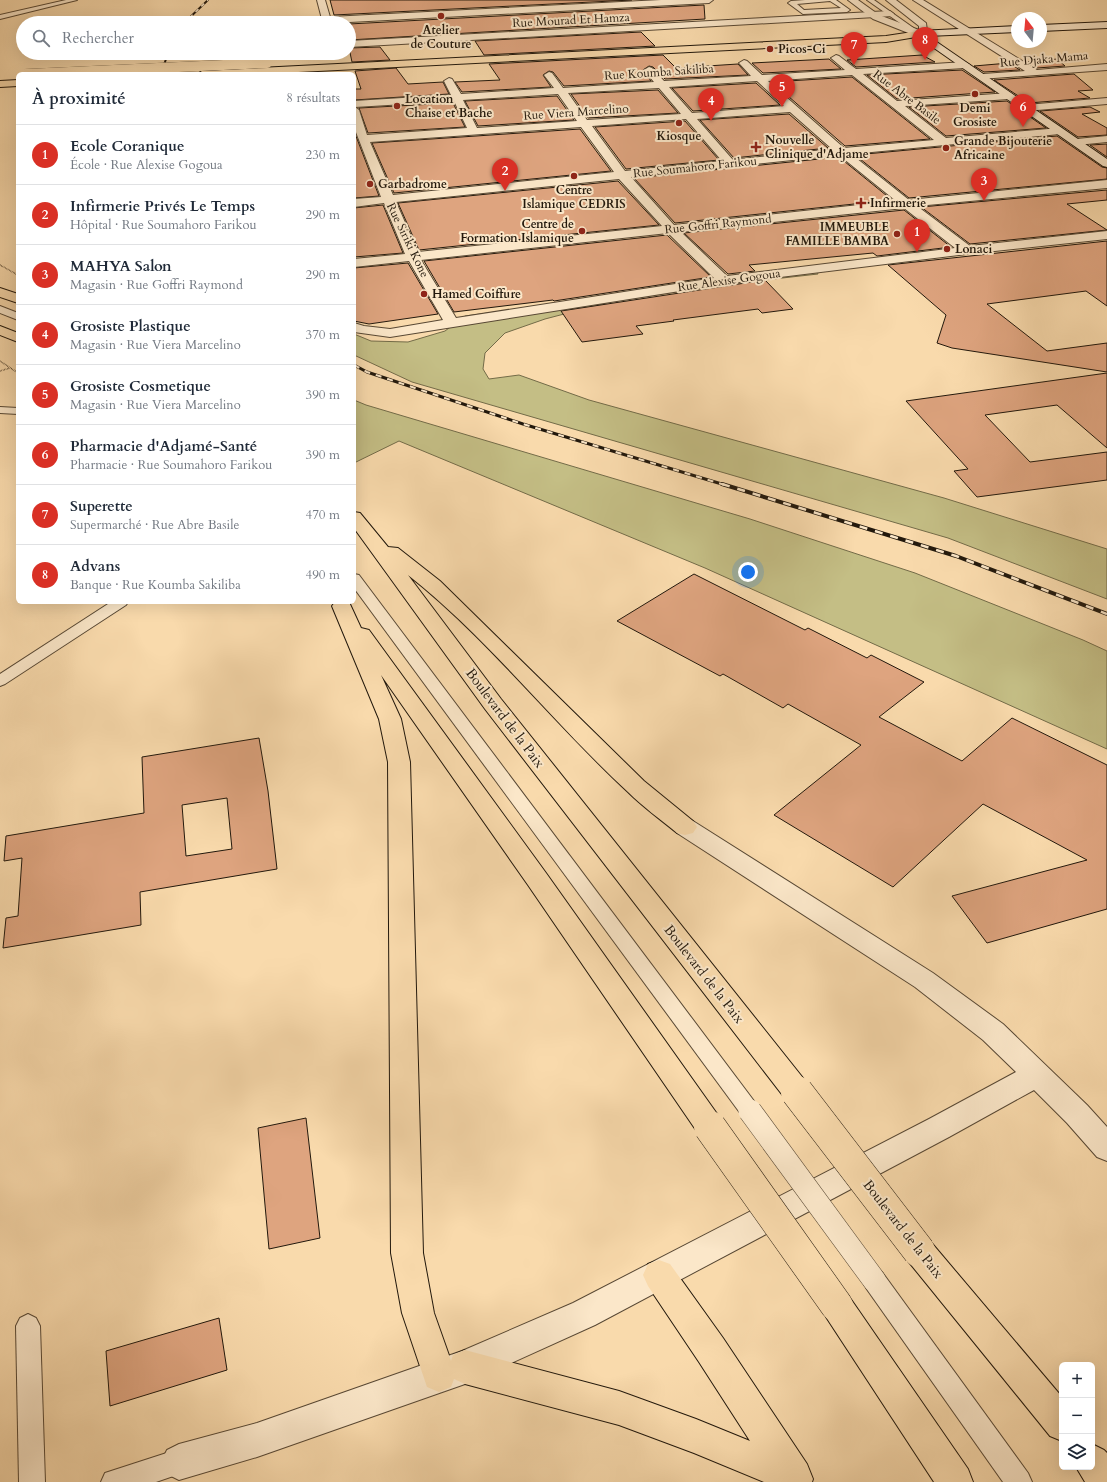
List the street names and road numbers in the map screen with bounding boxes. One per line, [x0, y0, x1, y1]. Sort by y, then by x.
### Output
street label: Rue Mourad Et Hamza [512, 9, 631, 31]
street label: Rue Djaka Mama [999, 47, 1090, 71]
street label: Rue Koumba Sakiliba [604, 60, 715, 84]
street label: Rue Abre Basile [870, 66, 944, 128]
street label: Rue Viera Marcelino [523, 100, 630, 124]
street label: Rue Soumahoro Farikou [632, 152, 758, 181]
street label: Rue Siriki Kone [383, 200, 433, 280]
street label: Rue Goffri Raymond [664, 210, 773, 238]
street label: Rue Alexise Gogoua [677, 265, 782, 295]
street label: Boulevard de la Paix [461, 664, 549, 772]
street label: Boulevard de la Paix [659, 921, 749, 1027]
street label: Boulevard de la Paix [858, 1176, 948, 1282]

